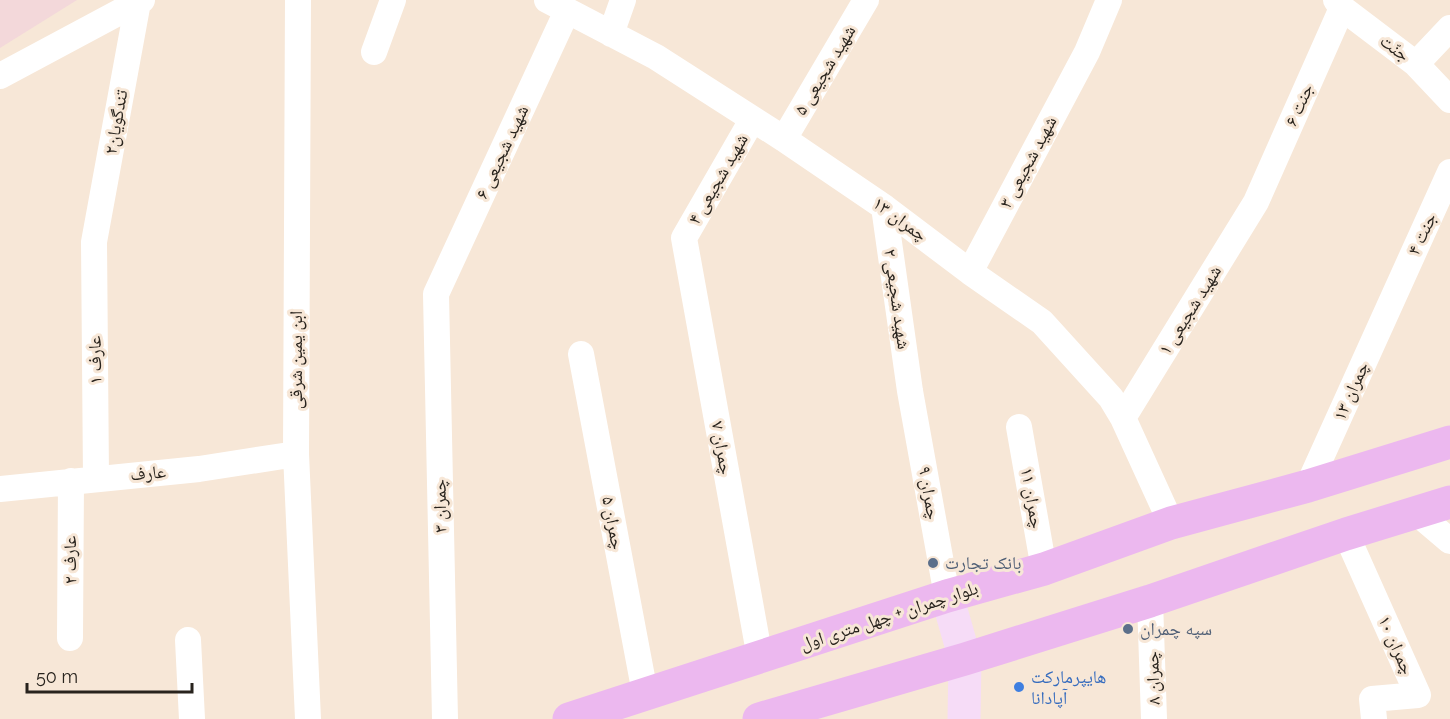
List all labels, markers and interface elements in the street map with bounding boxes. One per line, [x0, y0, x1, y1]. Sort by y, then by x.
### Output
street label: شهید شجیعی ۵ [790, 21, 860, 119]
street label: جنّت [1376, 30, 1414, 66]
street label: جنت ۶ [1280, 80, 1317, 129]
street label: تندگویان۲ [100, 88, 132, 156]
street label: شهید شجیعی ۶ [471, 102, 533, 202]
street label: شهید شجیعی ۳ [995, 112, 1061, 212]
street label: شهید شجیعی ۴ [683, 130, 753, 228]
street label: چمران ۱۳ [869, 192, 931, 246]
street label: جنت ۴ [1403, 209, 1441, 258]
street label: شهید شجیعی ۲ [879, 247, 915, 351]
street label: شهید شجیعی ۱ [1154, 261, 1226, 359]
street label: ابن یمین شرقی [285, 311, 307, 409]
street label: عارف ۱ [84, 336, 105, 384]
street label: چمران ۱۳ [1328, 358, 1374, 424]
street label: چمران ۷ [707, 420, 737, 476]
street label: عارف [129, 460, 167, 485]
street label: چمران ۹ [914, 465, 944, 521]
street label: چمران ۱۱ [1016, 466, 1048, 530]
street label: چمران ۳ [429, 479, 451, 533]
street label: چمران ۵ [597, 495, 629, 551]
street label: عارف ۲ [59, 536, 80, 584]
place label: بانک تجارت [945, 552, 1022, 574]
marker: بانک تجارت [926, 556, 940, 570]
street label: بلوار چمران + چهل متری اول [797, 577, 981, 655]
street label: چمران ۱۰ [1373, 612, 1419, 678]
place label: سپه چمران [1140, 618, 1212, 640]
marker: سپه چمران [1121, 622, 1135, 636]
street label: چمران ۸ [1141, 651, 1165, 705]
scale bar [27, 656, 192, 694]
text: 50 m [36, 666, 78, 687]
place label: هایپرمارکت آپادانا [1031, 666, 1107, 709]
marker: هایپرمارکت آپادانا [1012, 680, 1026, 694]

